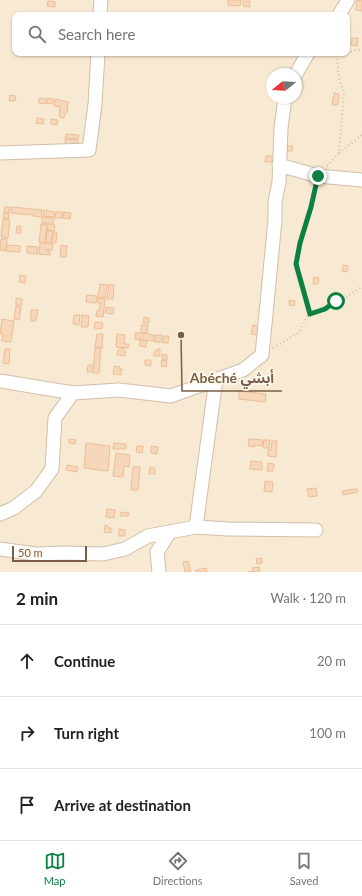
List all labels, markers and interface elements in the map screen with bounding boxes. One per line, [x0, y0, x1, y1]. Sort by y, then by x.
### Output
search box [12, 12, 350, 56]
icon: search [26, 23, 48, 45]
text: Search here [58, 25, 135, 43]
north arrow [266, 68, 302, 104]
route end [309, 167, 327, 185]
route start [327, 292, 345, 310]
callout: Abéché أبشي [182, 365, 282, 391]
text: Abéché أبشي [189, 369, 274, 389]
scale bar [12, 544, 87, 563]
text: 50 m [18, 546, 43, 559]
text: 2 min [16, 588, 58, 609]
text: Walk · 120 m [270, 590, 346, 606]
icon: ahead [16, 650, 38, 672]
text: Continue [54, 652, 115, 670]
text: 20 m [317, 653, 346, 669]
icon: right [16, 722, 38, 744]
text: Turn right [54, 724, 119, 742]
text: 100 m [309, 725, 346, 741]
icon: arrive [16, 794, 38, 816]
text: Arrive at destination [54, 796, 191, 814]
tab: Map [44, 850, 66, 887]
tab: Directions [153, 850, 202, 887]
tab: Saved [290, 850, 318, 887]

